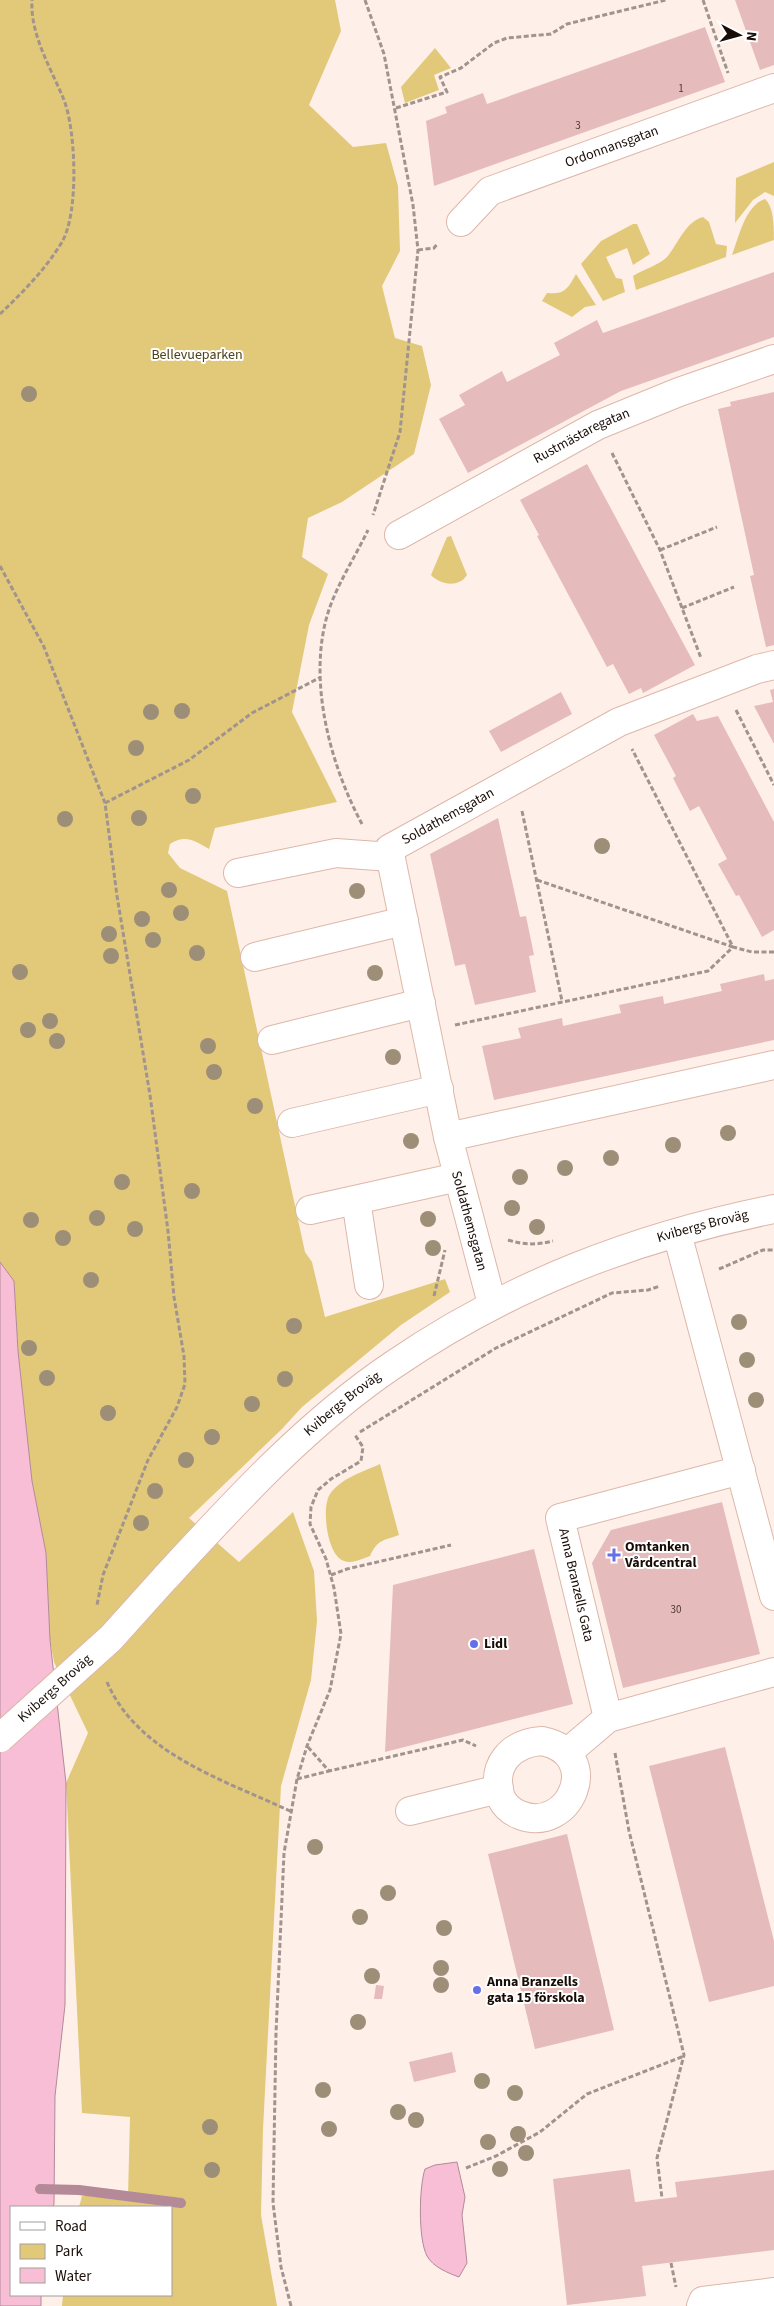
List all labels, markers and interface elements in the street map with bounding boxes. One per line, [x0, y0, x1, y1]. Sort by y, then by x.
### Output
north arrow [714, 10, 764, 60]
text: N [741, 31, 761, 42]
house number: 1 [678, 81, 684, 96]
house number: 3 [575, 118, 581, 133]
street label: Ordonnansgatan [562, 121, 661, 173]
park label: Bellevueparken [151, 345, 243, 365]
street label: Rustmästaregatan [530, 403, 633, 469]
street label: Soldathemsgatan [398, 783, 498, 850]
street label: Soldathemsgatan [446, 1169, 492, 1273]
street label: Kvibergs Broväg [655, 1205, 750, 1248]
street label: Kvibergs Broväg [300, 1366, 385, 1441]
street label: Anna Branzells Gata [553, 1526, 599, 1644]
place label: Omtanken Vårdcentral [624, 1537, 696, 1573]
marker: Omtanken Vårdcentral [607, 1548, 621, 1562]
house number: 30 [671, 1602, 681, 1617]
place label: Lidl [484, 1634, 507, 1654]
marker: Lidl [468, 1638, 480, 1650]
street label: Kvibergs Broväg [13, 1650, 97, 1727]
place label: Anna Branzells gata 15 förskola [486, 1972, 585, 2008]
marker: Anna Branzells gata 15 förskola [471, 1984, 483, 1996]
legend [10, 2206, 172, 2296]
text: Road [55, 2216, 87, 2237]
text: Park [55, 2241, 84, 2262]
text: Water [55, 2266, 92, 2287]

